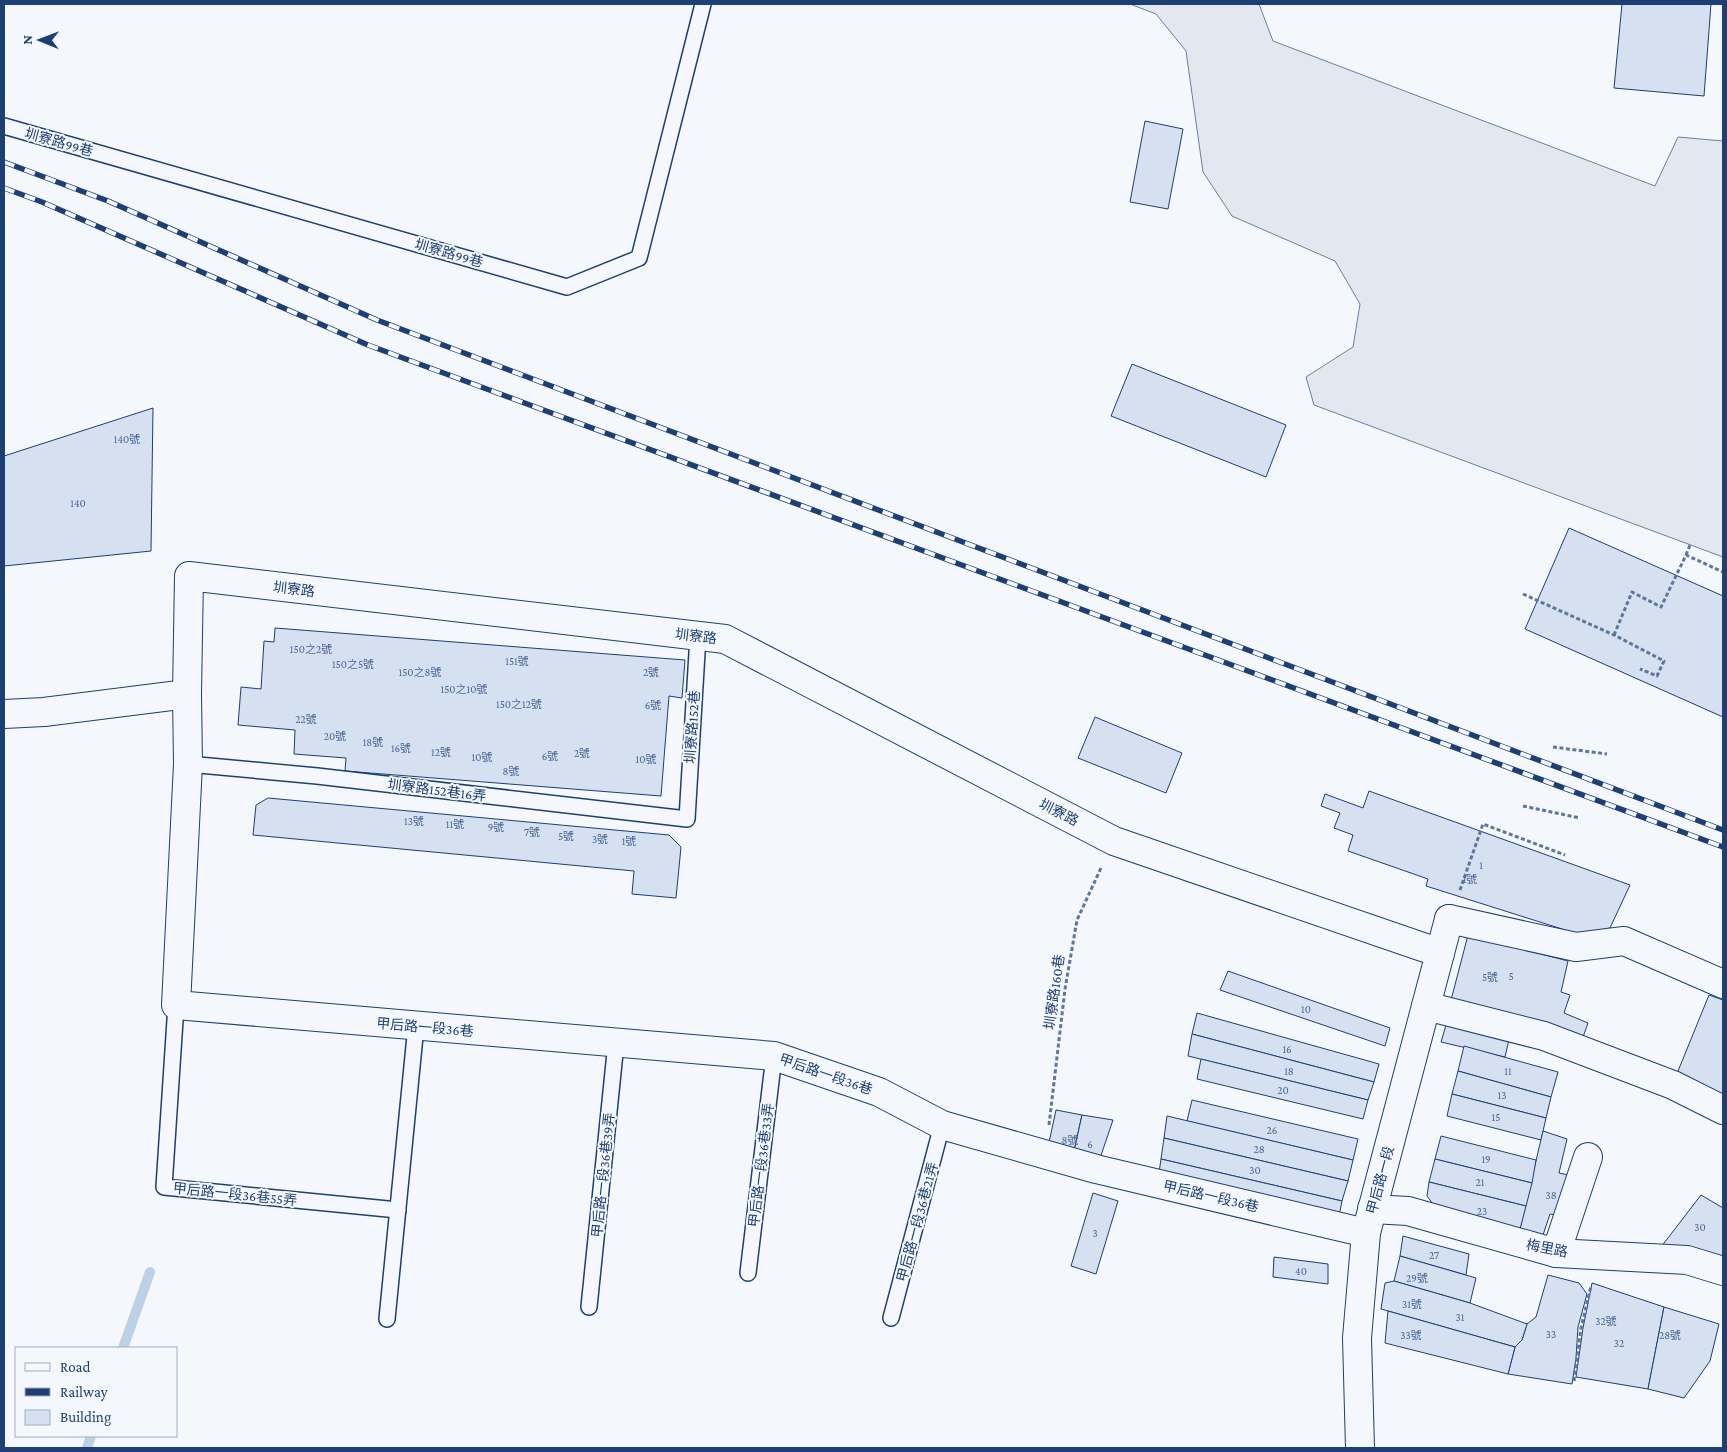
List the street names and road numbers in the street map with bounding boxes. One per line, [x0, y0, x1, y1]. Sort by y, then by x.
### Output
street label: 圳寮路99巷 [23, 125, 95, 159]
street label: 圳寮路99巷 [413, 236, 485, 270]
street label: 圳寮路 [272, 579, 316, 599]
street label: 圳寮路 [674, 626, 718, 646]
street label: 圳寮路152巷 [681, 690, 703, 764]
street label: 圳寮路152巷16弄 [387, 776, 487, 804]
street label: 圳寮路 [1037, 795, 1081, 829]
street label: 圳寮路160巷 [1041, 953, 1067, 1031]
street label: 甲后路一段36巷 [376, 1015, 474, 1039]
street label: 甲后路一段36巷 [777, 1051, 875, 1097]
street label: 甲后路一段36巷33弄 [745, 1102, 777, 1228]
street label: 甲后路一段36巷39弄 [588, 1112, 618, 1238]
street label: 甲后路一段 [1363, 1144, 1397, 1216]
street label: 甲后路一段36巷21弄 [893, 1160, 941, 1284]
street label: 甲后路一段36巷 [1162, 1177, 1260, 1215]
street label: 甲后路一段36巷55弄 [172, 1180, 298, 1208]
street label: 梅里路 [1525, 1236, 1569, 1260]

